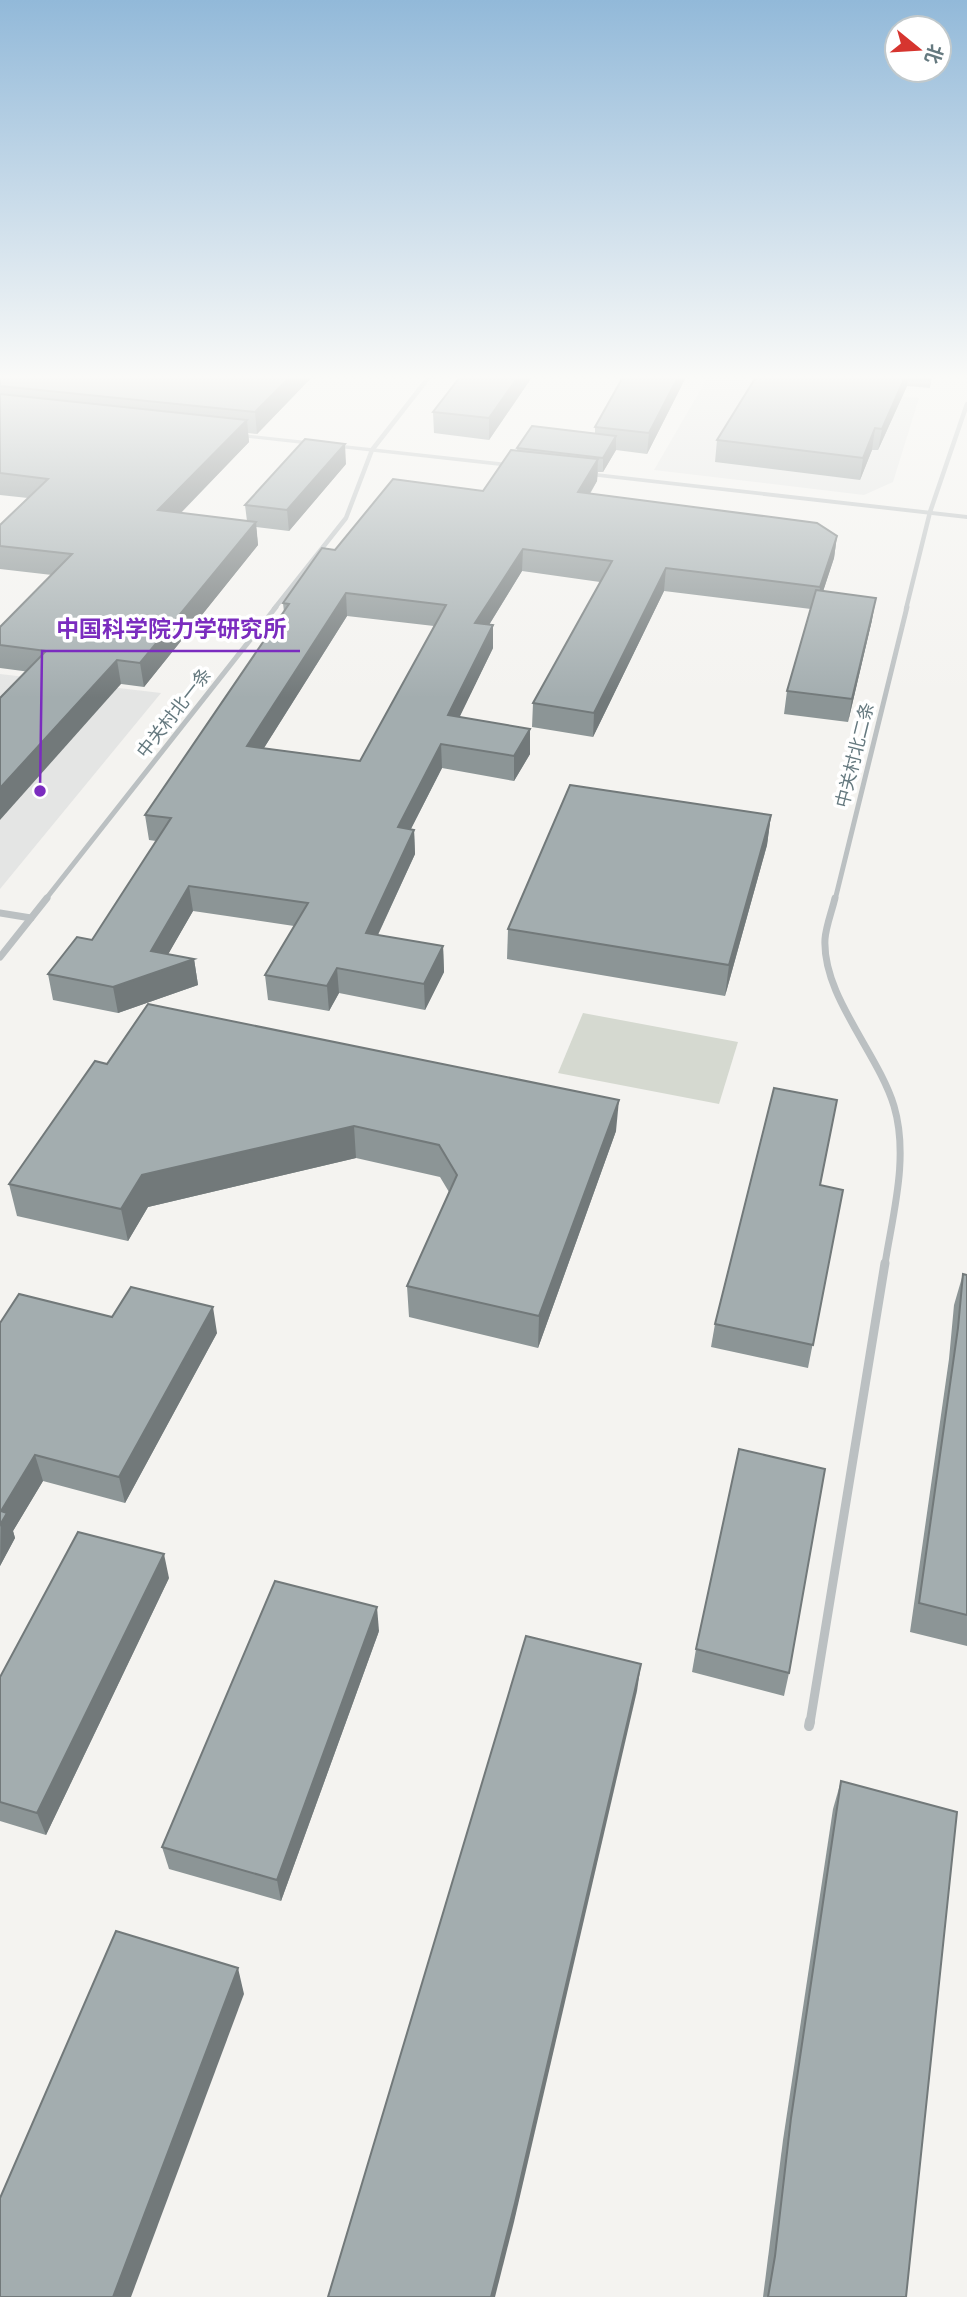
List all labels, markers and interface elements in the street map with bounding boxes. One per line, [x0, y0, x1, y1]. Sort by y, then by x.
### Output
north arrow [883, 14, 953, 84]
text: 北 [918, 41, 951, 68]
callout: 中国科学院力学研究所 [42, 607, 300, 651]
text: 中国科学院力学研究所 [56, 611, 286, 646]
street label: 中关村北一条 [130, 662, 217, 764]
street label: 中关村北二条 [828, 699, 881, 811]

